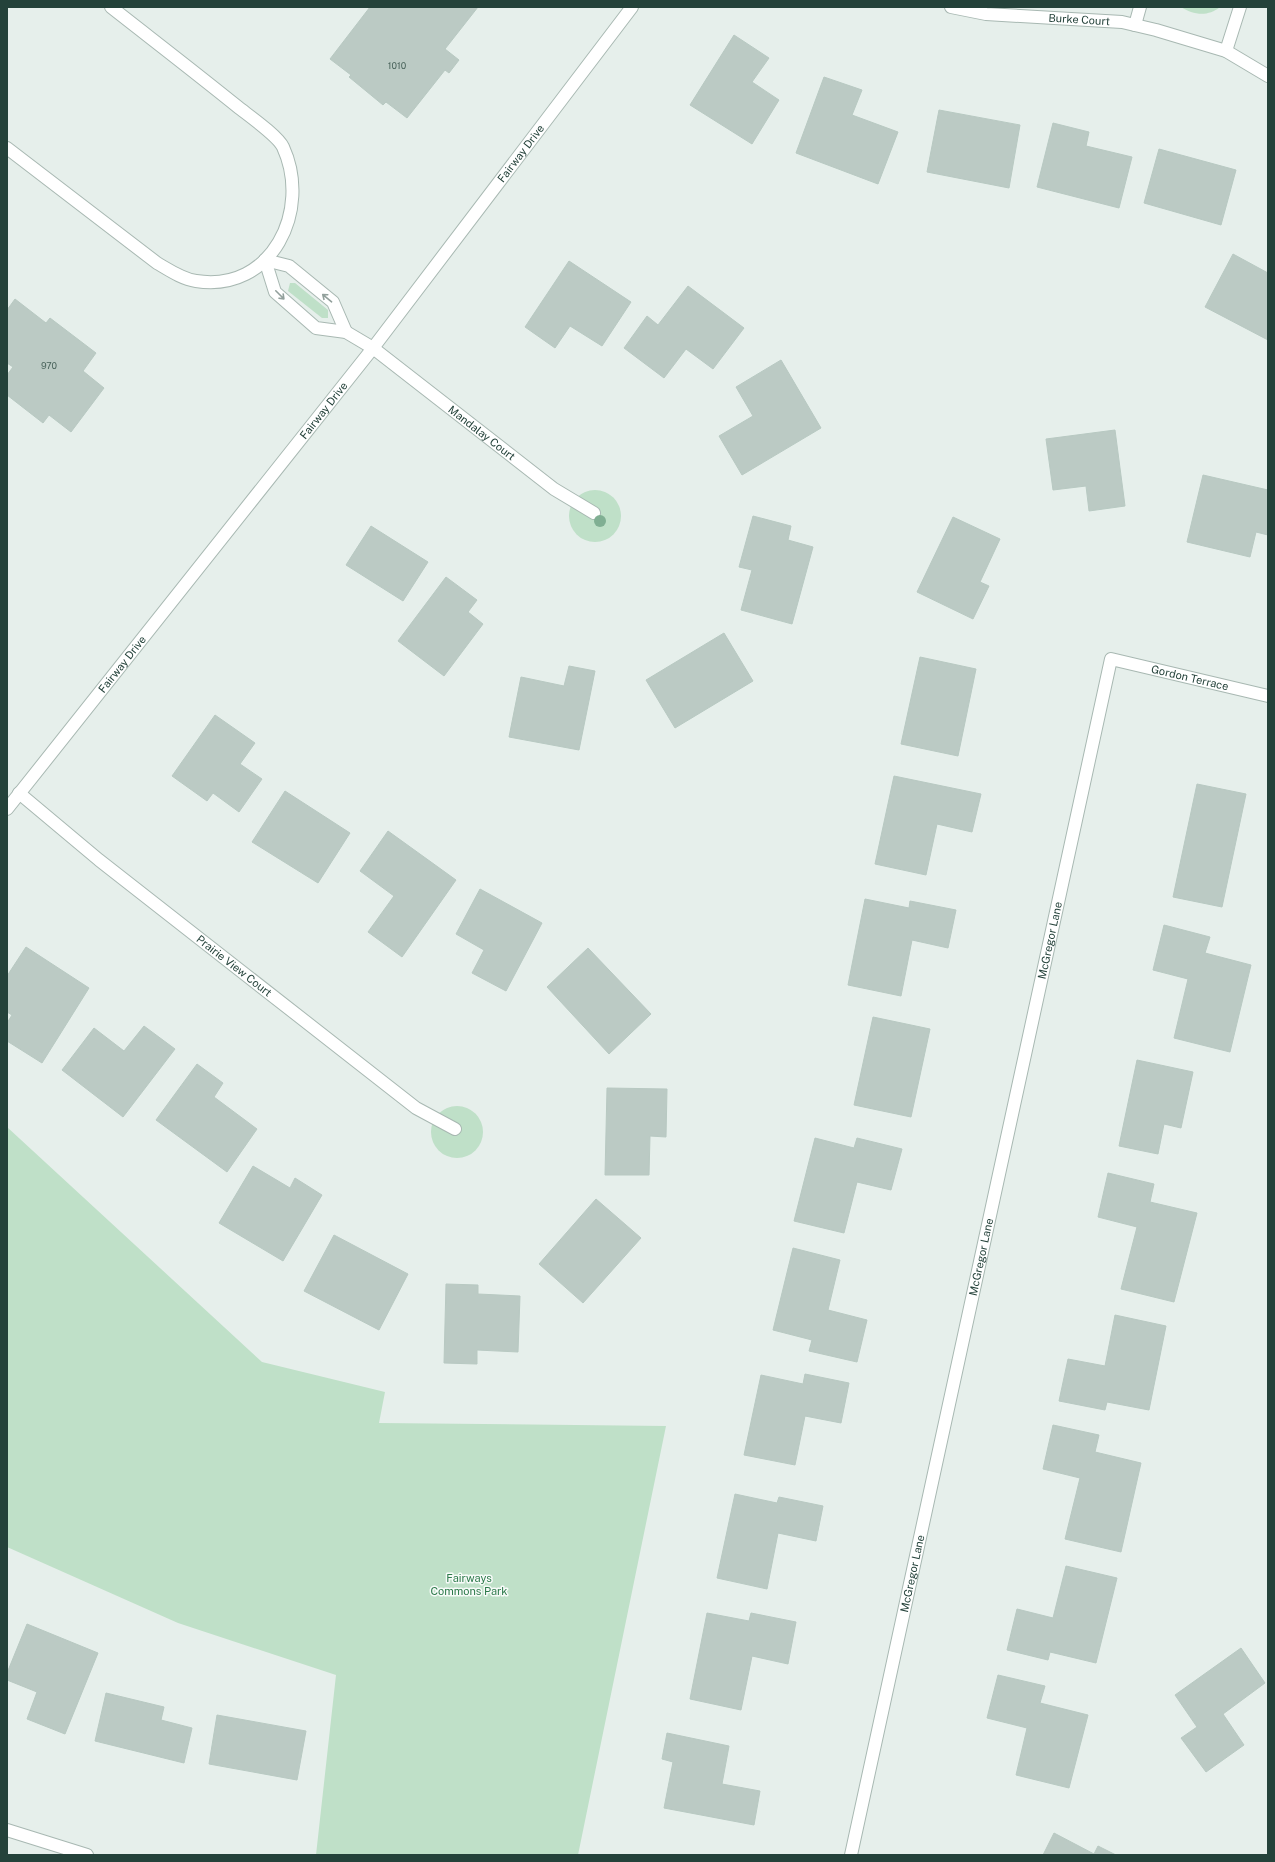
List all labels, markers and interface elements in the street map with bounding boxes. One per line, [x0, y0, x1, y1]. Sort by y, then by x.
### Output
street label: Burke Court [1048, 12, 1110, 27]
house number: 1010 [388, 60, 407, 71]
street label: Fairway Drive [495, 122, 546, 185]
one-way arrow [275, 290, 285, 300]
one-way arrow [322, 293, 333, 302]
house number: 970 [41, 360, 58, 371]
street label: Fairway Drive [297, 380, 350, 441]
street label: Mandalay Court [446, 403, 518, 462]
street label: Fairway Drive [96, 633, 148, 695]
street label: Gordon Terrace [1150, 663, 1230, 693]
street label: McGregor Lane [1036, 901, 1064, 980]
street label: Prairie View Court [194, 933, 274, 999]
street label: McGregor Lane [967, 1217, 995, 1297]
street label: McGregor Lane [898, 1534, 926, 1613]
park label: Fairways Commons Park [431, 1572, 507, 1597]

